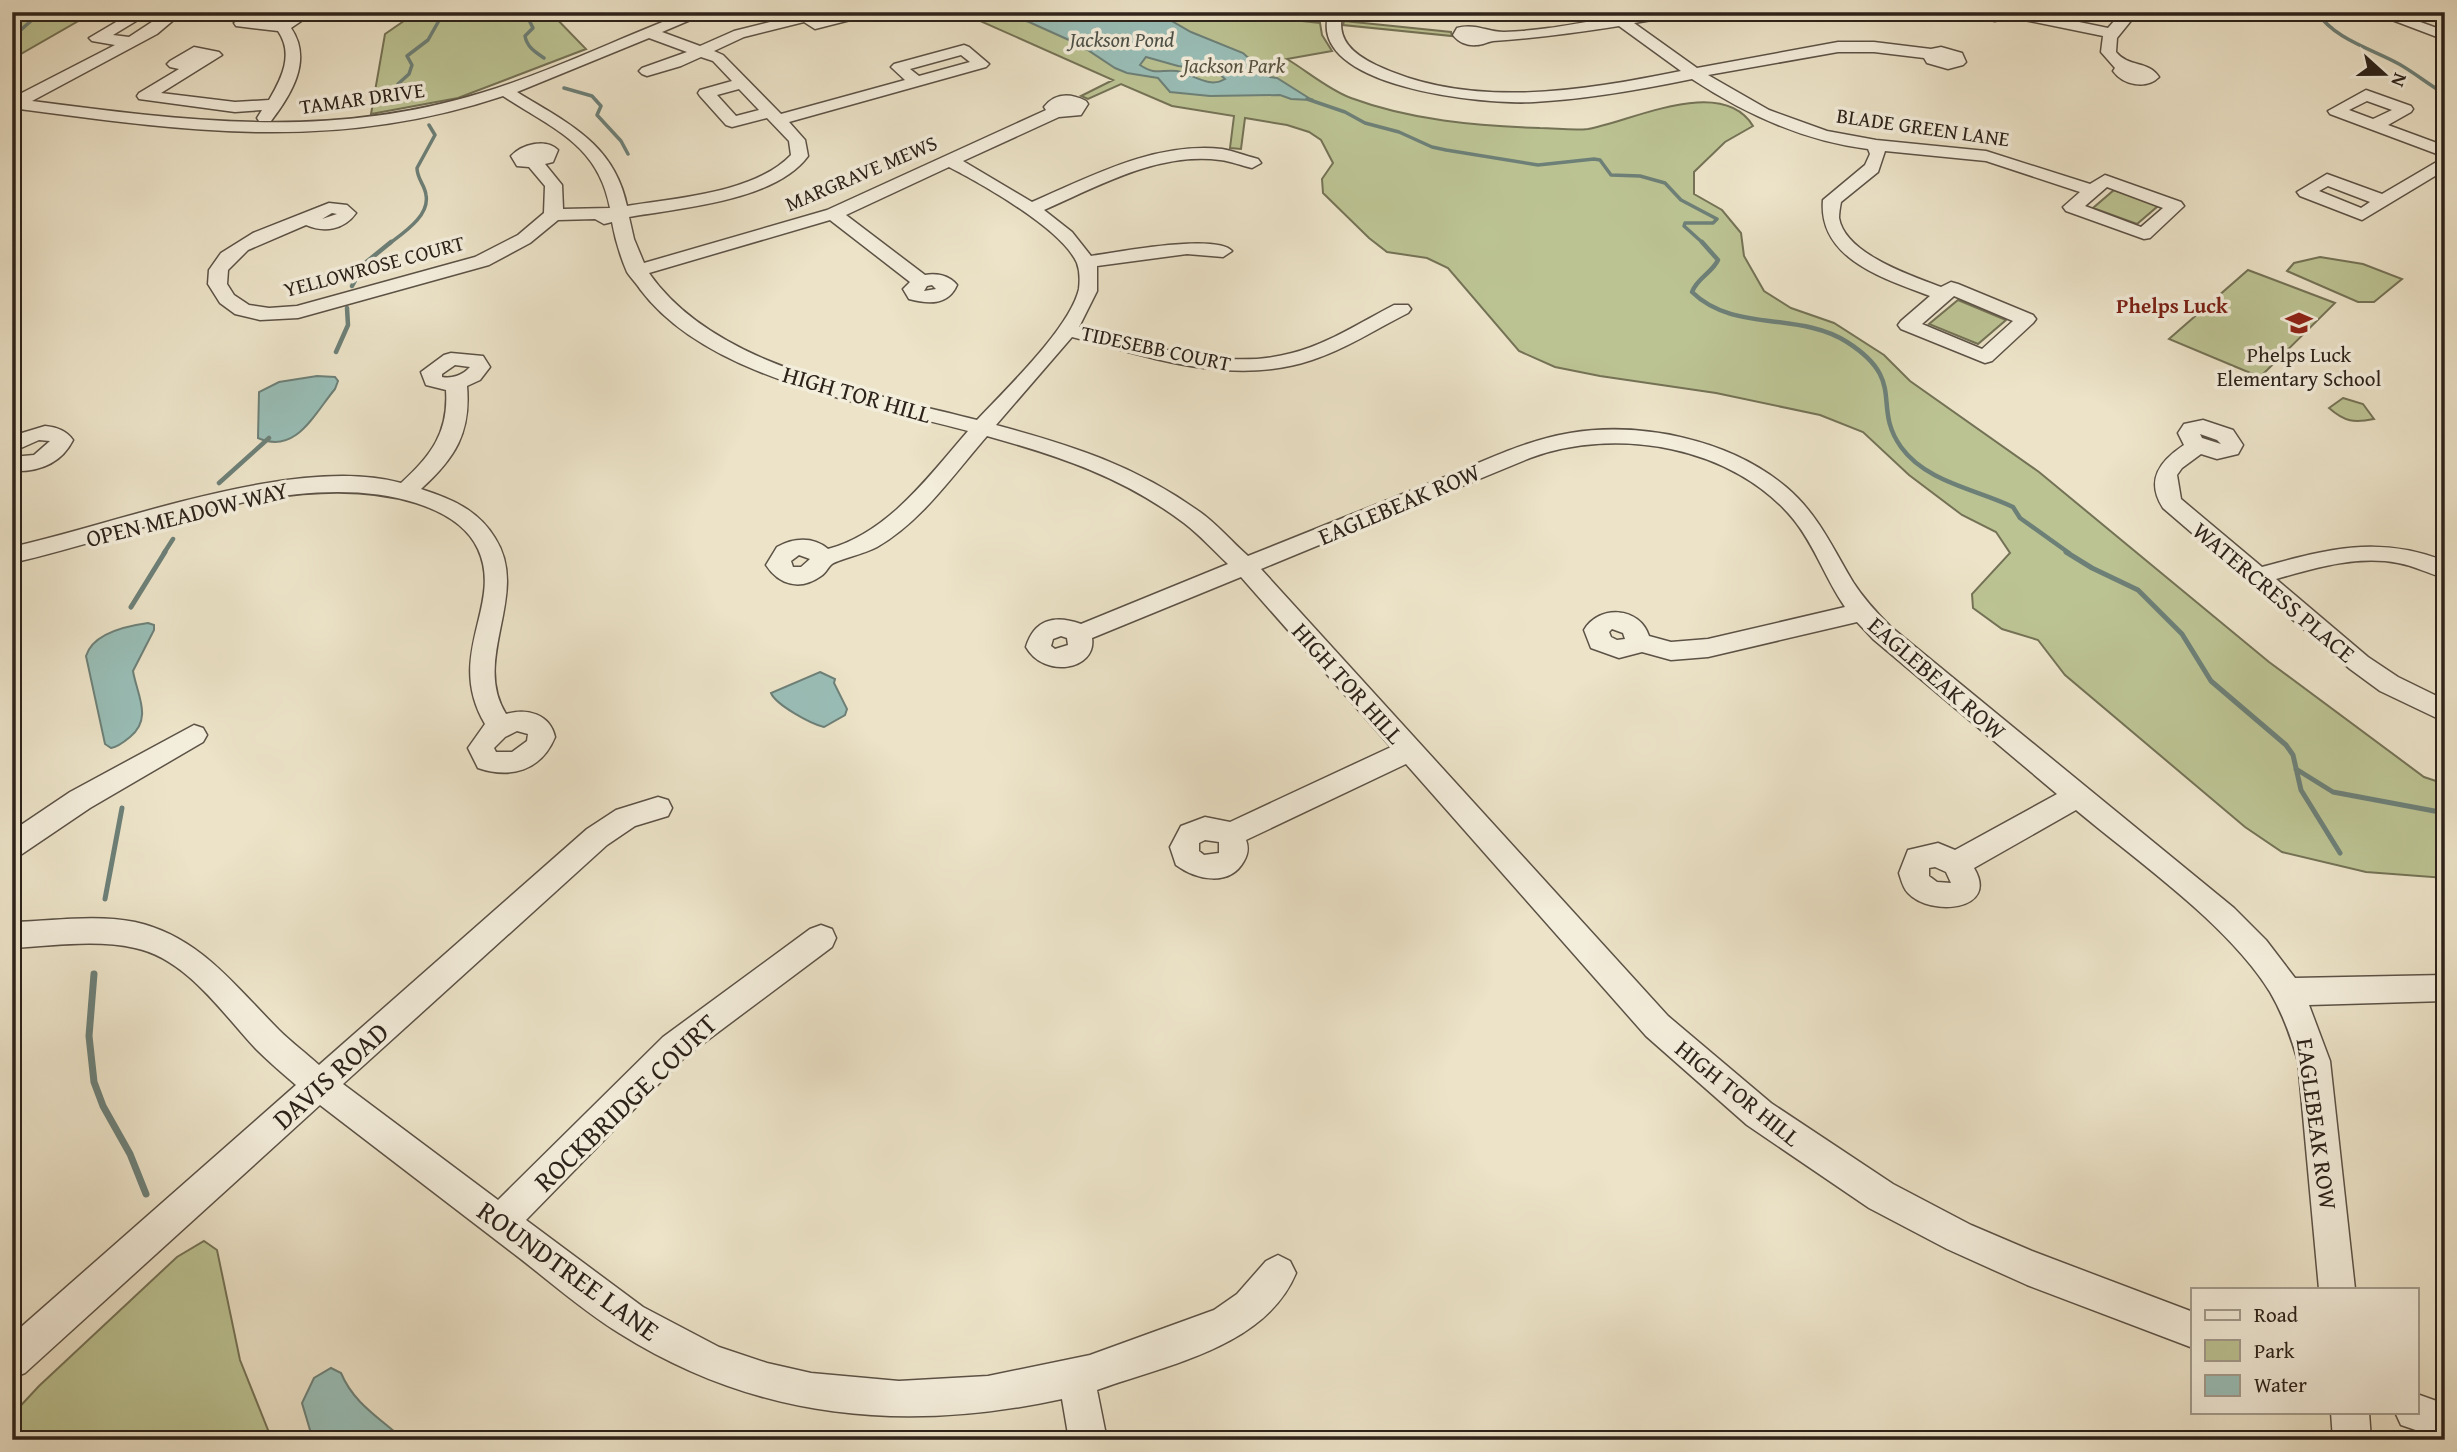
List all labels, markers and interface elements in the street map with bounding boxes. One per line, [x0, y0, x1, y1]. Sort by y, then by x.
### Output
water label: Jackson Pond [1067, 24, 1174, 55]
north arrow [2348, 38, 2418, 108]
park label: Jackson Park [1180, 50, 1286, 81]
text: N [2384, 69, 2415, 91]
street label: TAMAR DRIVE [298, 74, 427, 122]
street label: BLADE GREEN LANE [1835, 100, 2012, 155]
street label: MARGRAVE MEWS [780, 127, 942, 219]
street label: YELLOWROSE COURT [280, 227, 468, 305]
district label: Phelps Luck [2116, 290, 2229, 321]
school or university icon: Phelps Luck Elementary School [2284, 308, 2314, 338]
street label: TIDESEBB COURT [1078, 317, 1234, 379]
place label: Phelps Luck Elementary School [2217, 339, 2381, 394]
street label: HIGH TOR HILL [779, 356, 935, 432]
street label: EAGLEBEAK ROW [1313, 454, 1486, 554]
street label: OPEN MEADOW WAY [82, 472, 292, 556]
street label: WATERCRESS PLACE [2185, 513, 2363, 671]
street label: EAGLEBEAK ROW [1860, 608, 2014, 748]
street label: HIGH TOR HILL [1284, 615, 1412, 752]
street label: ROCKBRIDGE COURT [524, 1003, 726, 1201]
street label: DAVIS ROAD [263, 1012, 397, 1138]
street label: HIGH TOR HILL [1668, 1031, 1809, 1155]
street label: EAGLEBEAK ROW [2288, 1036, 2346, 1213]
street label: ROUNDTREE LANE [469, 1190, 669, 1350]
legend [2191, 1288, 2418, 1414]
text: Road [2254, 1299, 2299, 1330]
text: Park [2254, 1335, 2295, 1366]
text: Water [2254, 1369, 2307, 1400]

